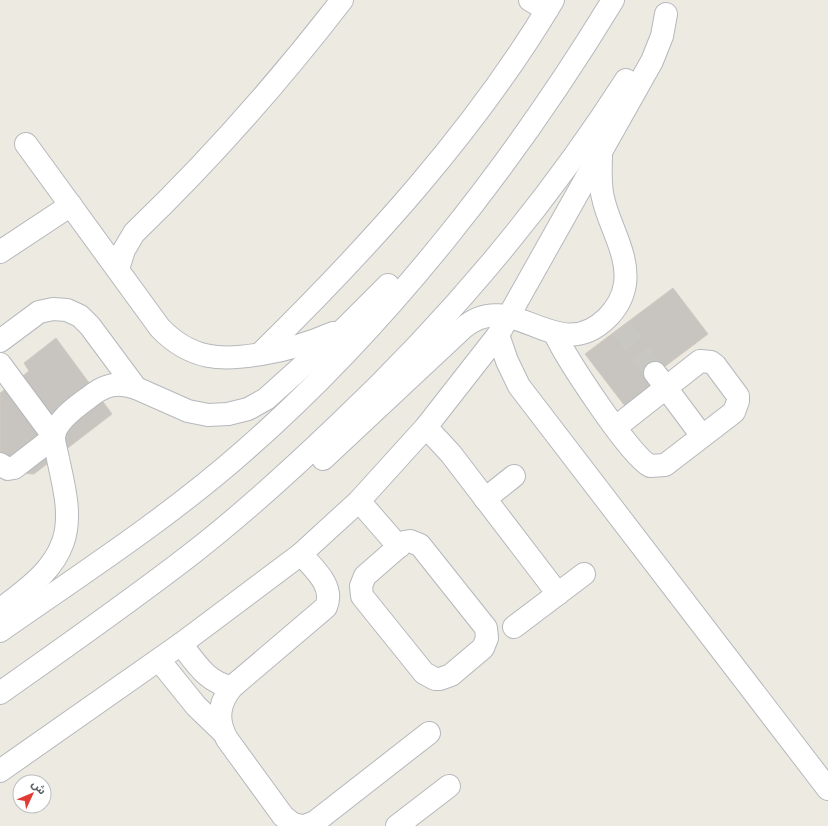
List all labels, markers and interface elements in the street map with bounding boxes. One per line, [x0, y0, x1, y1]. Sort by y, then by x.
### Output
north arrow [12, 774, 52, 814]
text: ش [29, 777, 49, 797]

